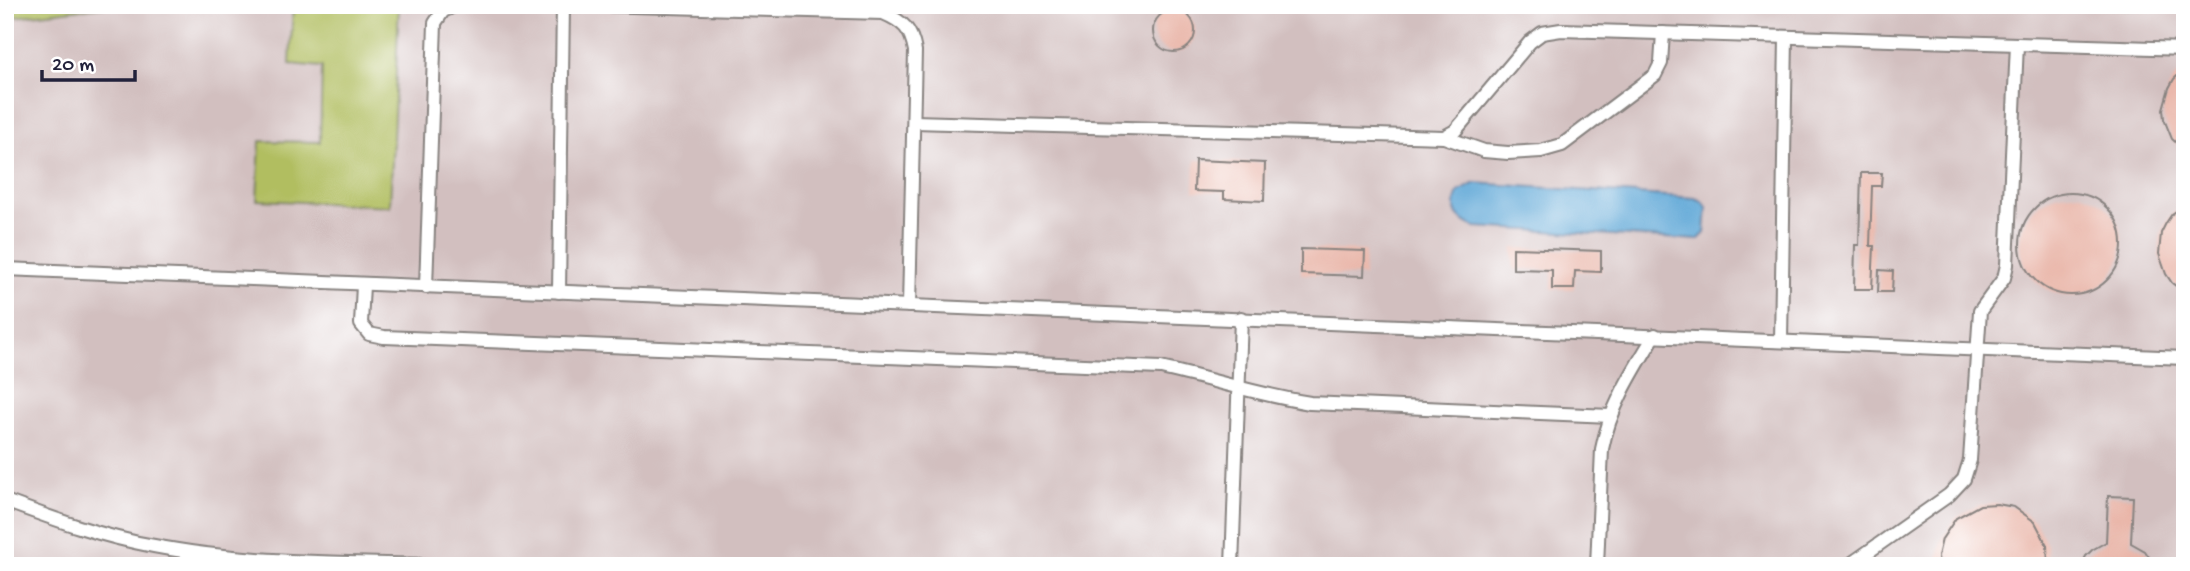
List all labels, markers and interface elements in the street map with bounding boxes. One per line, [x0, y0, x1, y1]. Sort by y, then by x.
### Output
scale bar [42, 38, 135, 82]
text: 20 m [52, 54, 94, 79]

